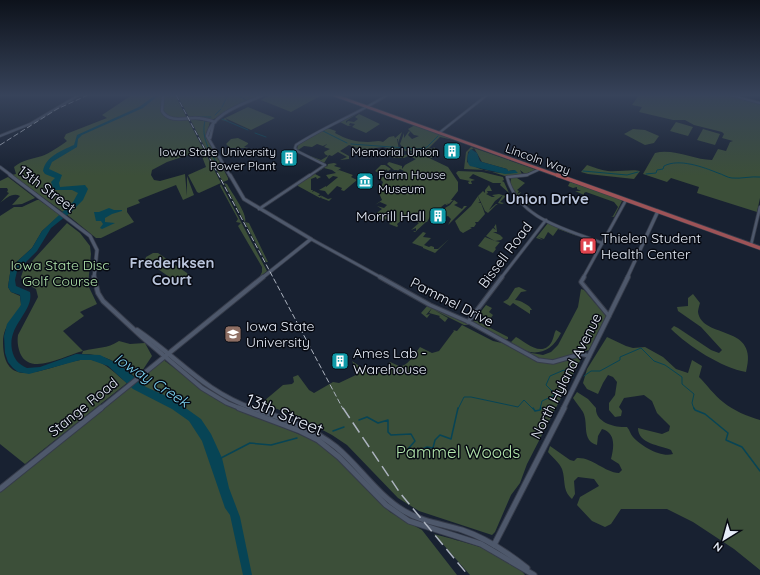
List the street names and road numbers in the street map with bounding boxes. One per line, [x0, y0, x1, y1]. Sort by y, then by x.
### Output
street label: Lincoln Way [504, 140, 572, 178]
street label: 13th Street [15, 162, 79, 217]
street label: Bissell Road [474, 218, 536, 292]
street label: Pammel Drive [407, 273, 497, 331]
street label: North Hyland Avenue [527, 310, 606, 442]
street label: Stange Road [45, 374, 121, 440]
street label: 13th Street [243, 388, 327, 440]

